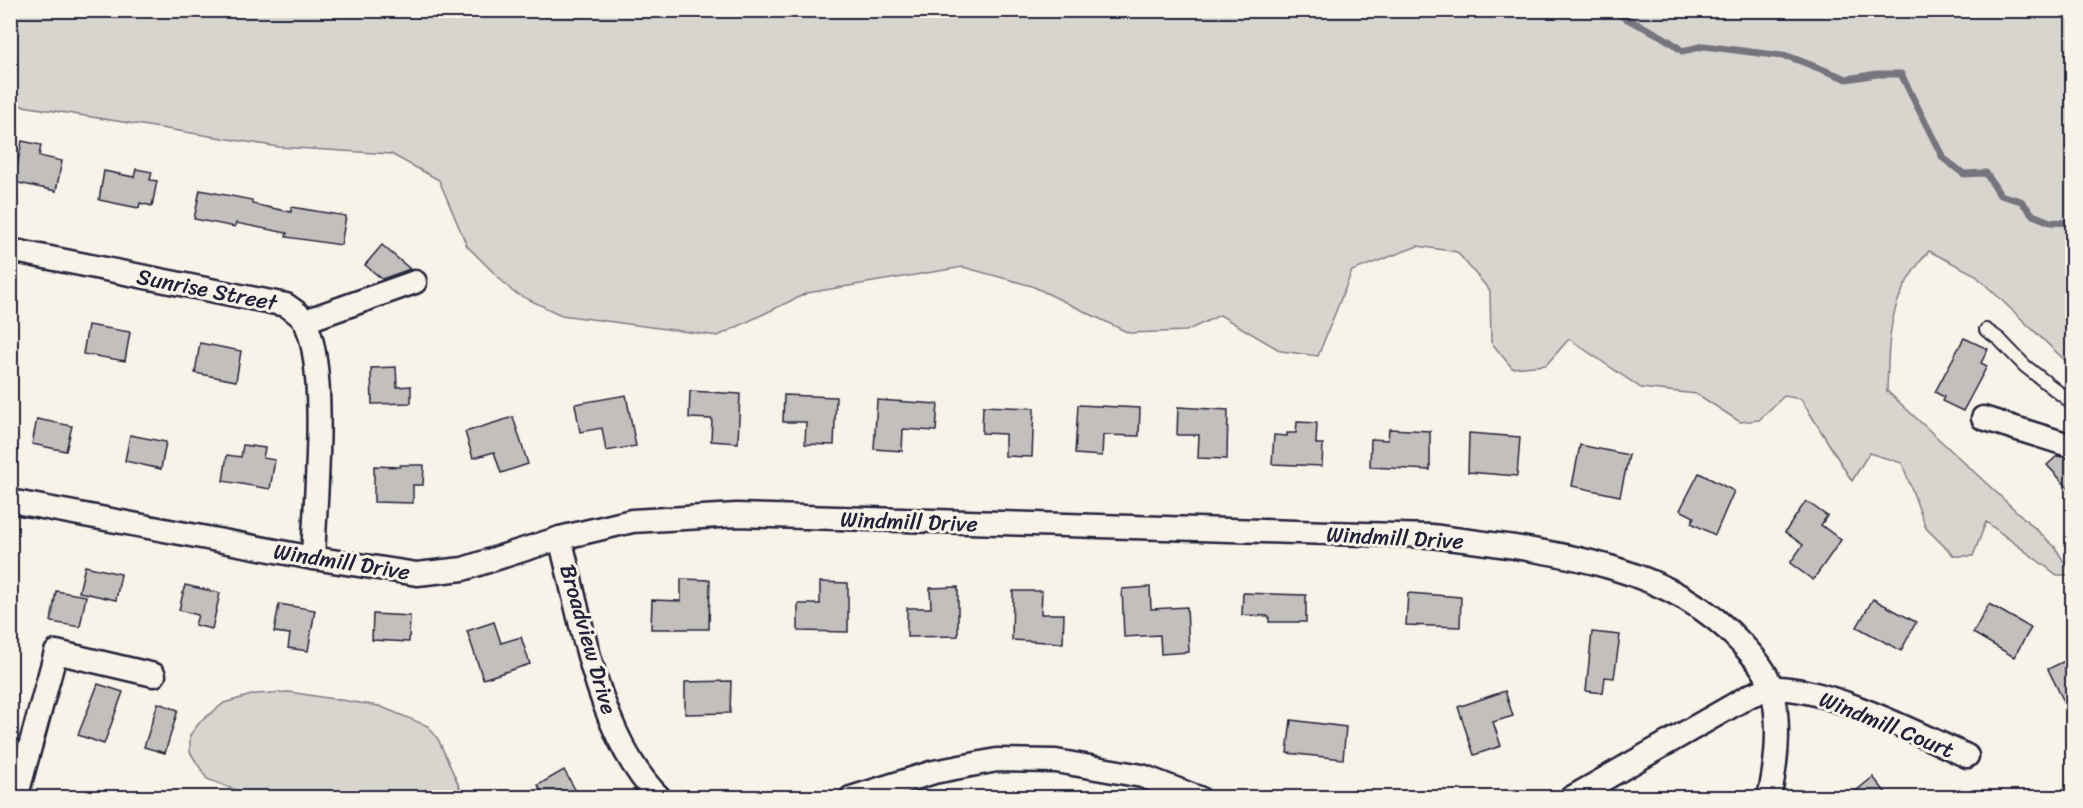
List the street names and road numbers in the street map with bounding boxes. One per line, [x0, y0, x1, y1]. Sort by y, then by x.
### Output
street label: Sunrise Street [134, 257, 281, 322]
street label: Windmill Drive [840, 500, 978, 543]
street label: Windmill Drive [1325, 514, 1465, 561]
street label: Windmill Drive [271, 531, 413, 592]
street label: Broadview Drive [549, 560, 629, 719]
street label: Windmill Court [1813, 680, 1961, 769]

